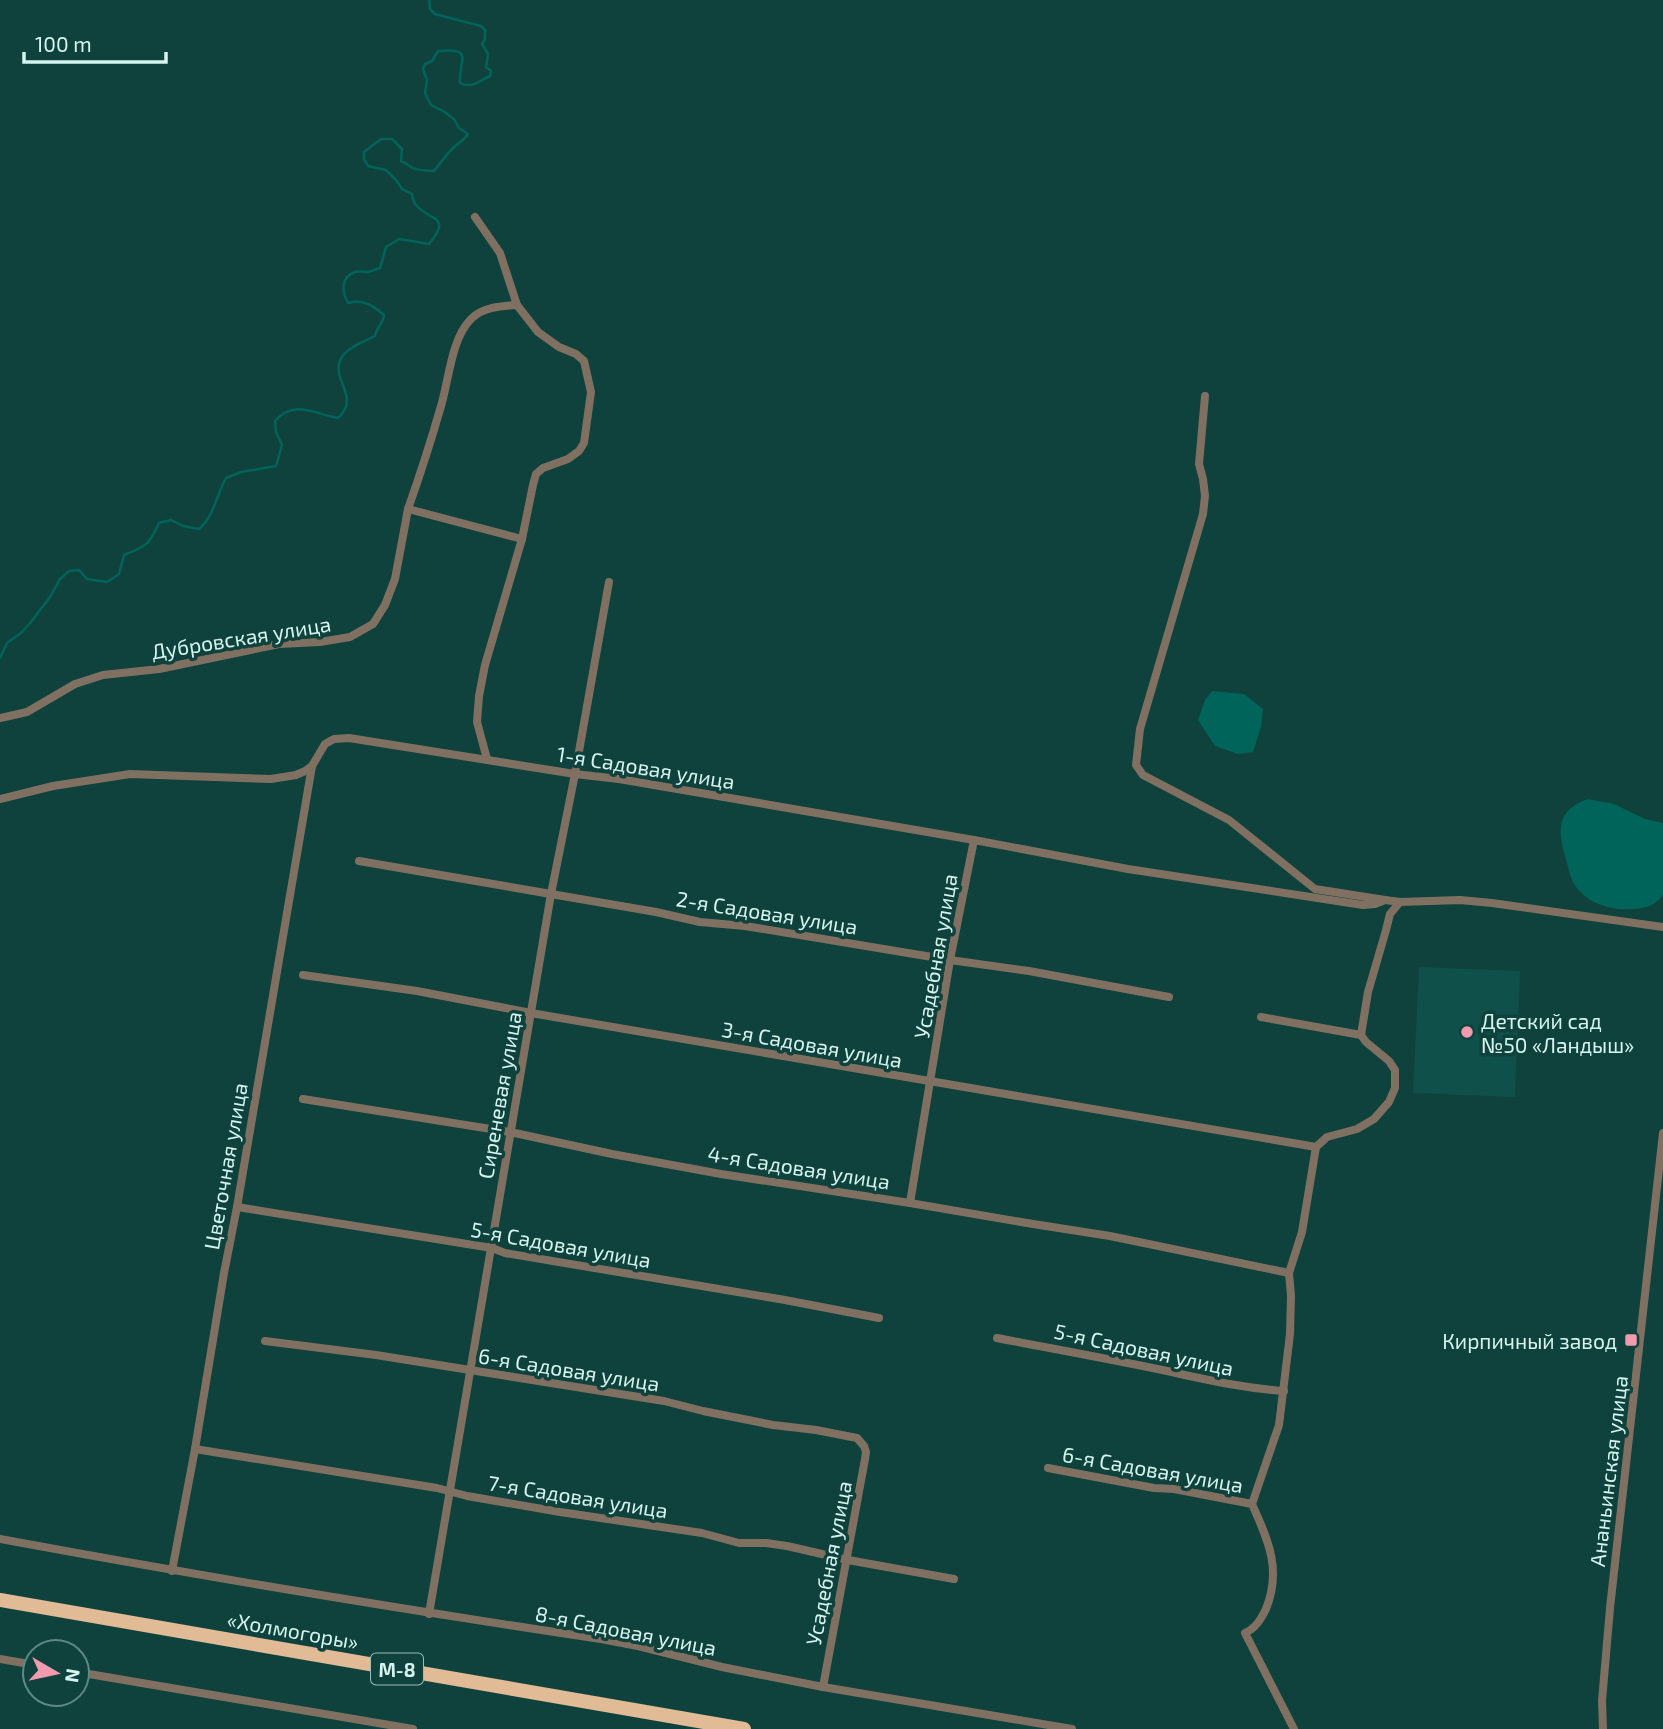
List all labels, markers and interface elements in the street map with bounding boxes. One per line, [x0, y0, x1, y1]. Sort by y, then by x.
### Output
scale bar [24, 21, 166, 65]
text: 100 m [35, 31, 92, 56]
street label: Дубровская улица [149, 610, 333, 665]
street label: 1-я Садовая улица [555, 741, 737, 794]
street label: Усадебная улица [908, 872, 963, 1041]
street label: 2-я Садовая улица [674, 885, 859, 940]
place label: Детский сад №50 «Ландыш» [1481, 1008, 1634, 1057]
street label: Сиреневая улица [472, 1009, 527, 1181]
street label: 3-я Садовая улица [720, 1016, 904, 1073]
marker: Детский сад №50 «Ландыш» [1459, 1024, 1475, 1040]
street label: Цветочная улица [198, 1081, 253, 1252]
street label: 4-я Садовая улица [706, 1140, 892, 1195]
street label: 5-я Садовая улица [469, 1216, 653, 1273]
street label: 5-я Садовая улица [1052, 1318, 1236, 1381]
place label: Кирпичный завод [1442, 1328, 1617, 1353]
marker: Кирпичный завод [1623, 1332, 1639, 1348]
street label: 6-я Садовая улица [476, 1342, 661, 1397]
street label: Ананьинская улица [1584, 1374, 1633, 1568]
street label: 6-я Садовая улица [1060, 1441, 1245, 1498]
street label: 7-я Садовая улица [486, 1469, 670, 1524]
street label: Усадебная улица [800, 1479, 857, 1648]
street label: 8-я Садовая улица [533, 1600, 719, 1661]
street label: «Холмогоры» [225, 1606, 361, 1654]
north arrow [21, 1638, 91, 1708]
road number: М-8 [371, 1653, 423, 1684]
text: N [61, 1667, 86, 1684]

